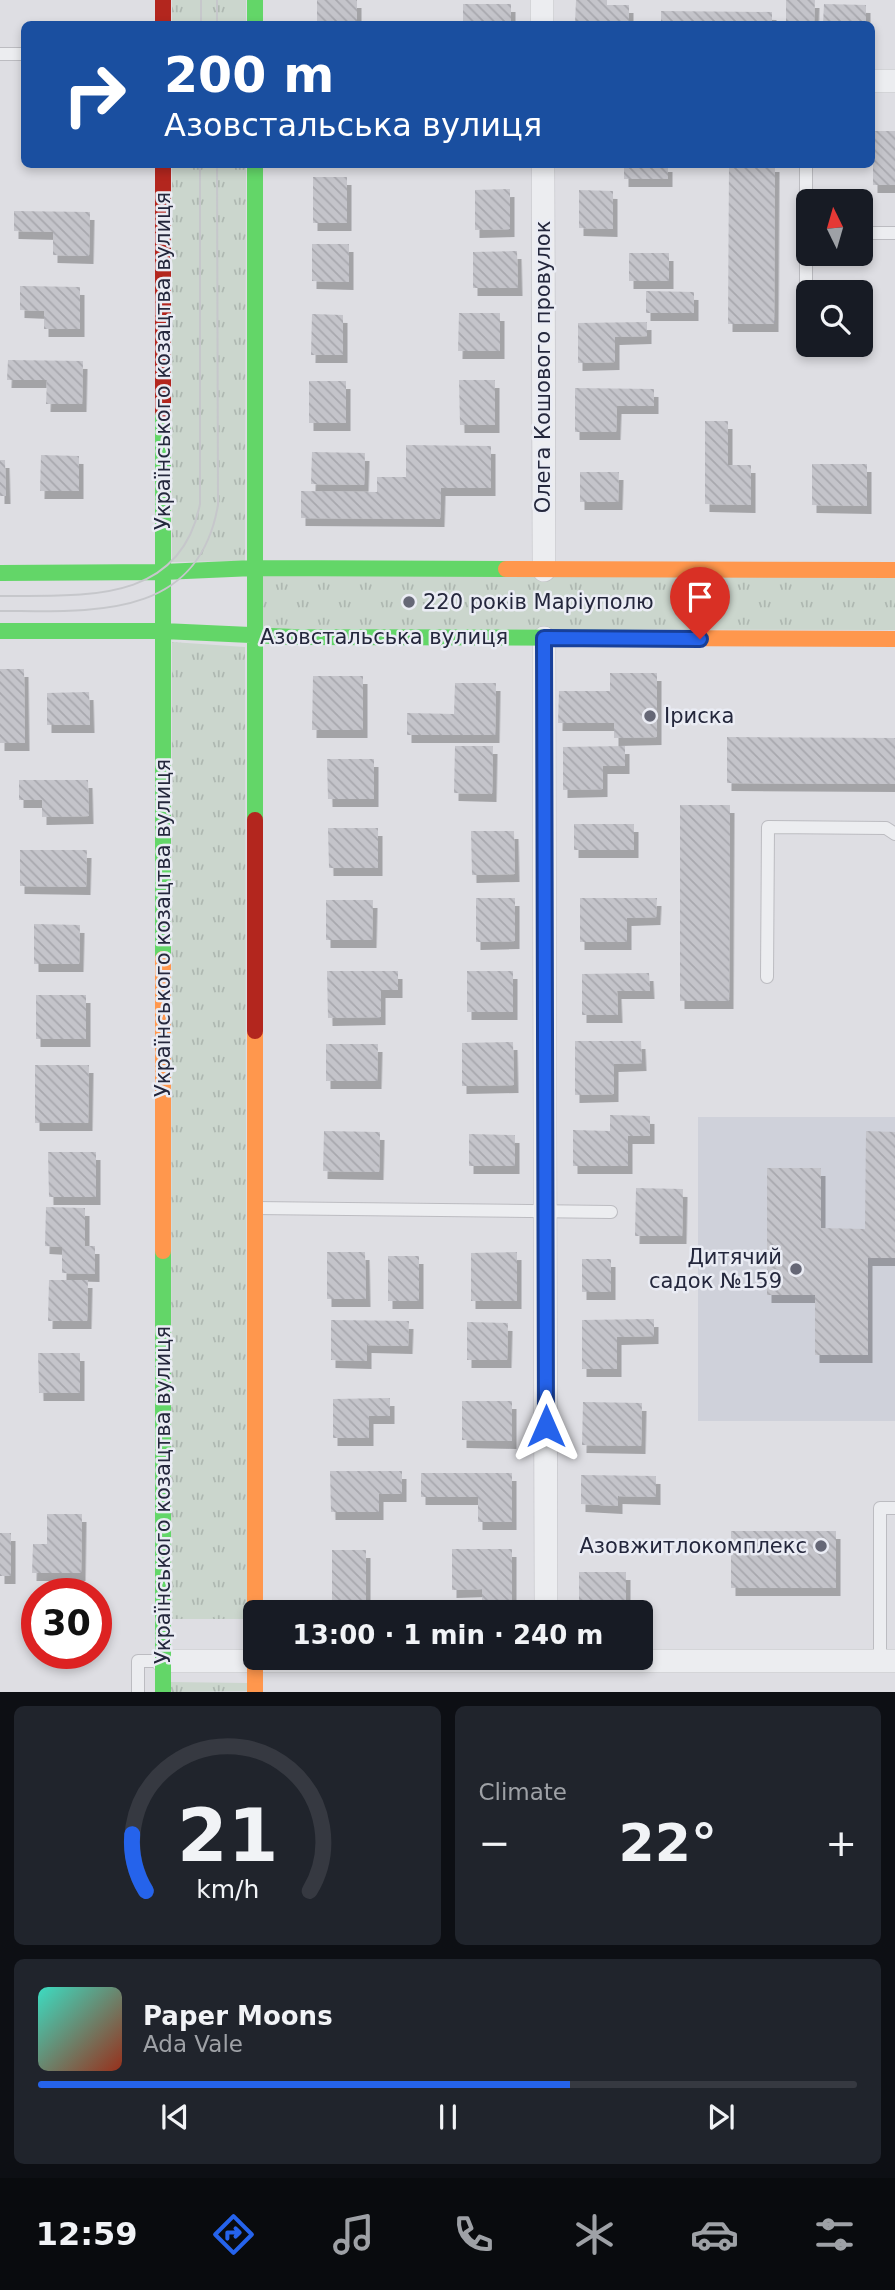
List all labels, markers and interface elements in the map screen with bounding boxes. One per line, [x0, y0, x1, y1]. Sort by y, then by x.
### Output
text: 200 m [164, 47, 334, 104]
icon: right [49, 49, 140, 140]
text: Азовстальська вулиця [164, 106, 542, 144]
north arrow [796, 189, 873, 266]
map controls [796, 189, 873, 357]
street label: Українського козацтва вулиця [151, 192, 175, 530]
street label: Олега Кошового провулок [531, 221, 555, 513]
button: search [796, 280, 873, 357]
pin [670, 567, 730, 639]
icon: arrive [681, 578, 719, 616]
place label: 220 років Маріуполю [423, 590, 654, 614]
marker: 220 років Маріуполю [401, 594, 417, 610]
street label: Азовстальська вулиця [260, 625, 508, 649]
place label: Іриска [664, 704, 734, 728]
marker: Іриска [642, 708, 658, 724]
street label: Українського козацтва вулиця [151, 759, 175, 1097]
place label: Дитячий садок №159 [649, 1245, 782, 1293]
marker: Дитячий садок №159 [788, 1261, 804, 1277]
street label: Українського козацтва вулиця [151, 1326, 175, 1664]
position arrow [509, 1389, 583, 1463]
place label: Азовжитлокомплекс [579, 1534, 807, 1558]
marker: Азовжитлокомплекс [813, 1538, 829, 1554]
speed limit sign: 30 [21, 1578, 112, 1669]
text: 13:00 · 1 min · 240 m [293, 1620, 603, 1650]
text: Climate [479, 1779, 567, 1805]
text: 21 [177, 1794, 278, 1879]
text: 22° [619, 1813, 717, 1873]
text: − [479, 1821, 510, 1865]
text: + [825, 1821, 857, 1865]
text: km/h [196, 1875, 259, 1904]
text: Paper Moons [143, 2001, 333, 2031]
text: Ada Vale [143, 2031, 243, 2057]
icon: previous [156, 2098, 194, 2136]
icon: pause [429, 2098, 467, 2136]
icon: next [702, 2098, 740, 2136]
icon: directions [209, 2210, 258, 2259]
icon: music [329, 2210, 378, 2259]
icon: phone [449, 2210, 498, 2259]
icon: climate [570, 2210, 619, 2259]
icon: car [690, 2210, 739, 2259]
icon: filters [810, 2210, 859, 2259]
text: 12:59 [36, 2215, 138, 2253]

